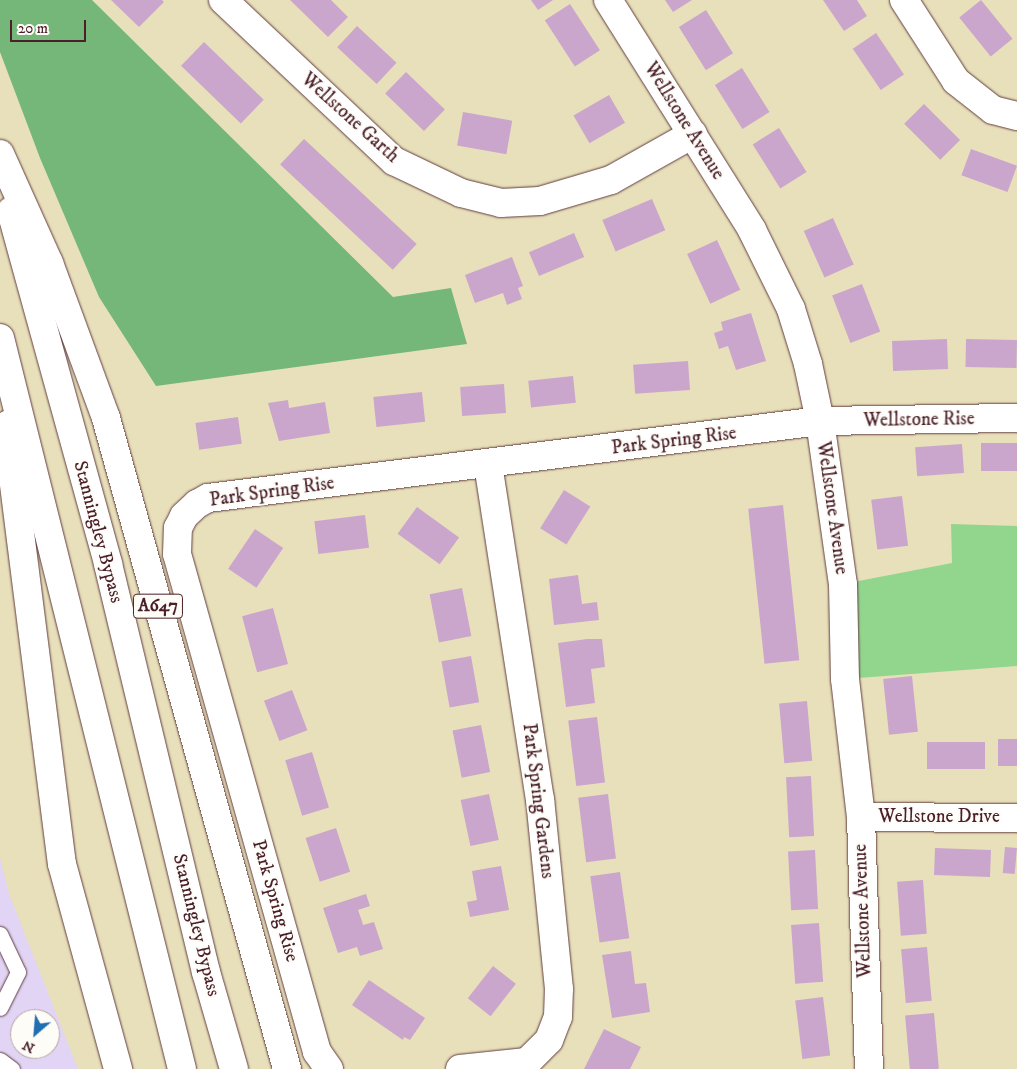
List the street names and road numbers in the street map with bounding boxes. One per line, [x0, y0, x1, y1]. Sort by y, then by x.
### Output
street label: Wellstone Avenue [639, 58, 729, 184]
street label: Wellstone Garth [296, 68, 404, 168]
street label: Wellstone Rise [863, 408, 975, 432]
street label: Park Spring Rise [610, 422, 738, 460]
street label: Wellstone Avenue [811, 440, 853, 576]
street label: Stanningley Bypass [68, 459, 128, 605]
street label: Park Spring Rise [208, 472, 336, 512]
road number: A647 [132, 590, 184, 622]
street label: Park Spring Gardens [517, 722, 559, 880]
street label: Wellstone Drive [878, 806, 1000, 828]
street label: Park Spring Rise [247, 837, 303, 965]
street label: Wellstone Avenue [849, 844, 877, 978]
street label: Stanningley Bypass [167, 851, 225, 999]

